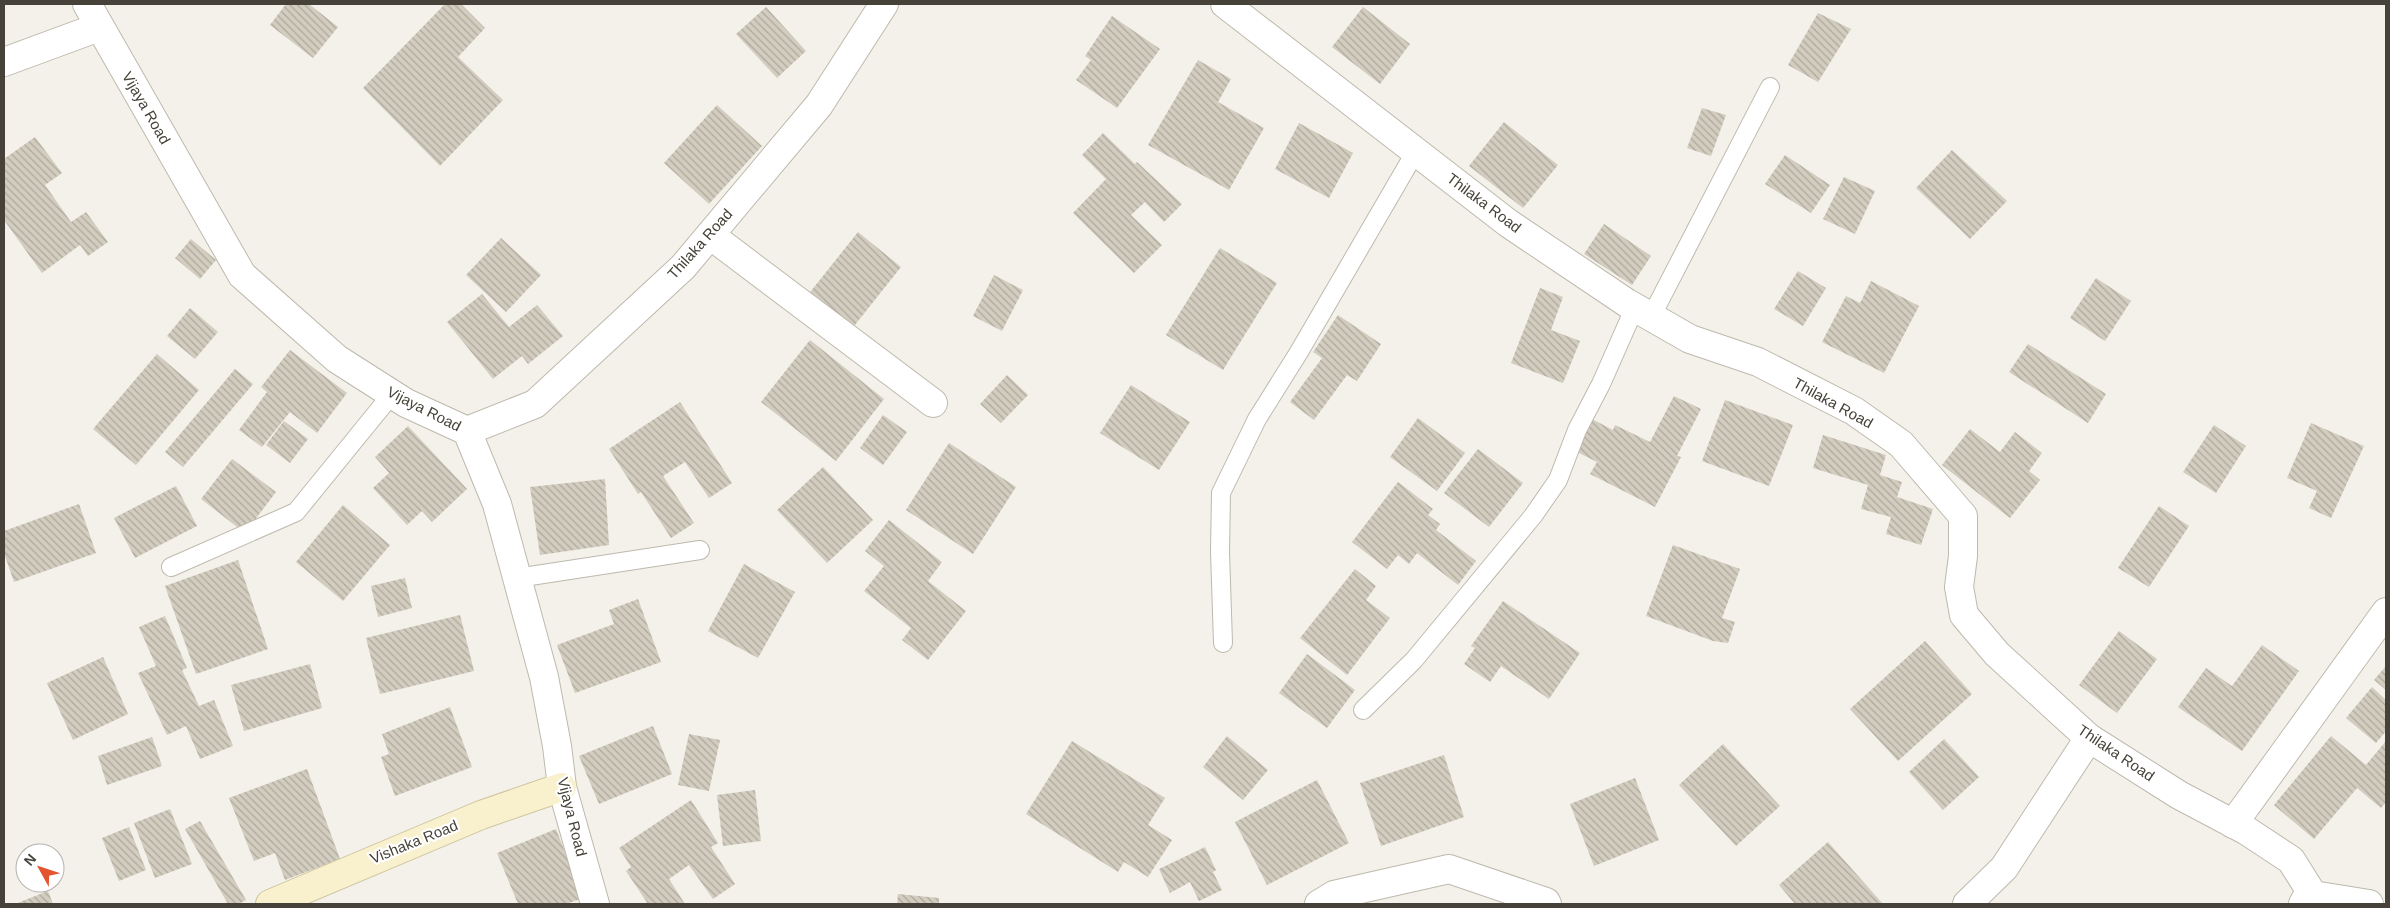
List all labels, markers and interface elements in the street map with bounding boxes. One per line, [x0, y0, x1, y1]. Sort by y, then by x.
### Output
street label: Vijaya Road [119, 69, 174, 147]
street label: Thilaka Road [1444, 169, 1525, 236]
street label: Thilaka Road [664, 205, 736, 282]
street label: Thilaka Road [1790, 374, 1876, 431]
street label: Vijaya Road [384, 383, 464, 434]
street label: Thilaka Road [2075, 721, 2158, 784]
street label: Vijaya Road [554, 776, 590, 858]
street label: Vishaka Road [367, 816, 460, 867]
north arrow [15, 843, 65, 893]
text: N [21, 851, 39, 869]

